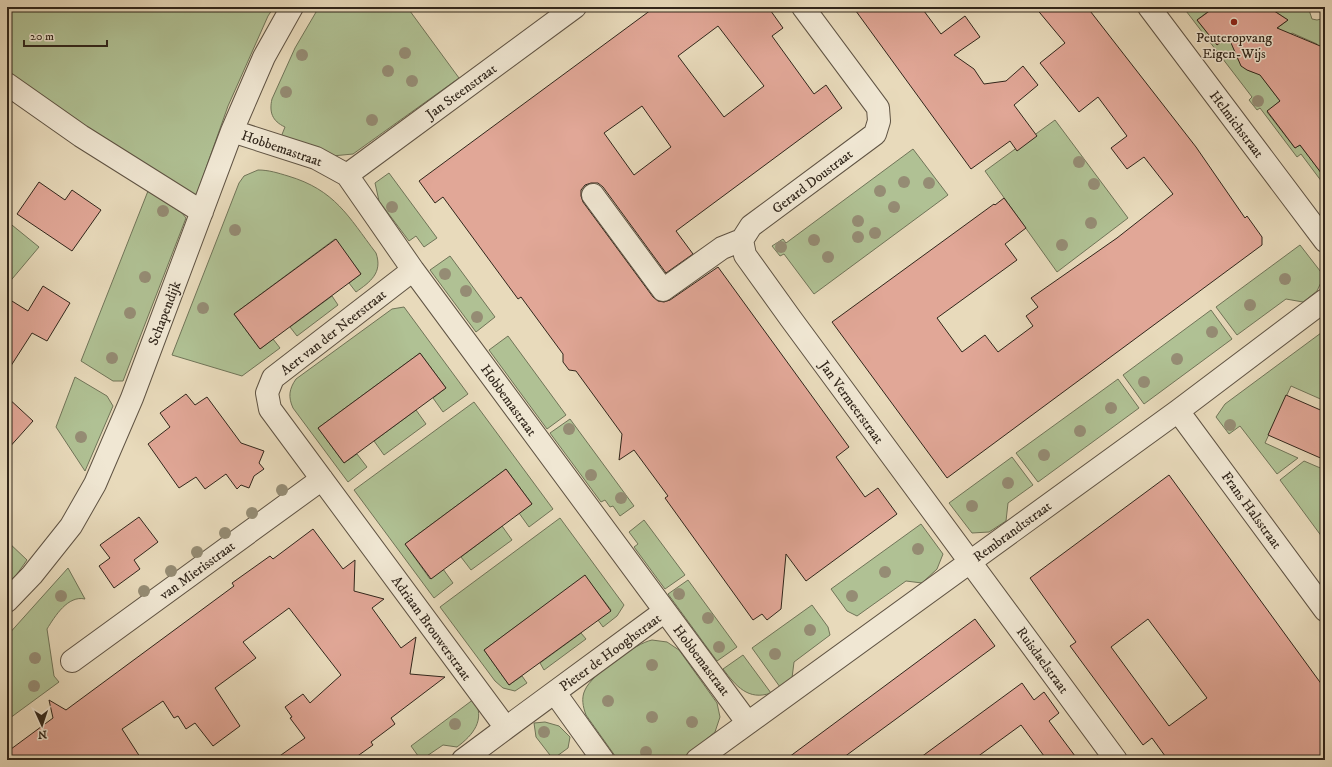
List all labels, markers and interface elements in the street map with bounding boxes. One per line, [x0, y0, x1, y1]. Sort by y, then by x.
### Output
marker: Peuteropvang Eigen-Wijs [1229, 17, 1239, 27]
scale bar [24, 22, 107, 48]
text: 20 m [30, 29, 54, 44]
place label: Peuteropvang Eigen-Wijs [1196, 29, 1272, 63]
street label: Jan Steenstraat [421, 60, 501, 125]
street label: Helmichstraat [1205, 87, 1268, 162]
street label: Hobbemastraat [239, 127, 325, 171]
street label: Gerard Doustraat [769, 145, 857, 218]
street label: Schapendijk [144, 278, 185, 348]
street label: Aert van der Neerstraat [277, 285, 391, 380]
street label: Jan Vermeerstraat [814, 356, 888, 448]
street label: Hobbemastraat [476, 361, 541, 440]
street label: Frans Halsstraat [1217, 468, 1286, 553]
street label: Rembrandtstraat [970, 497, 1056, 566]
street label: van Mierisstraat [156, 537, 239, 605]
street label: Adriaan Brouwerstraat [387, 573, 476, 685]
street label: Pieter de Hooghstraat [556, 609, 666, 696]
street label: Hobbemastraat [669, 621, 734, 700]
street label: Ruisdaelstraat [1012, 624, 1073, 698]
north arrow [22, 705, 62, 745]
text: N [38, 727, 47, 741]

